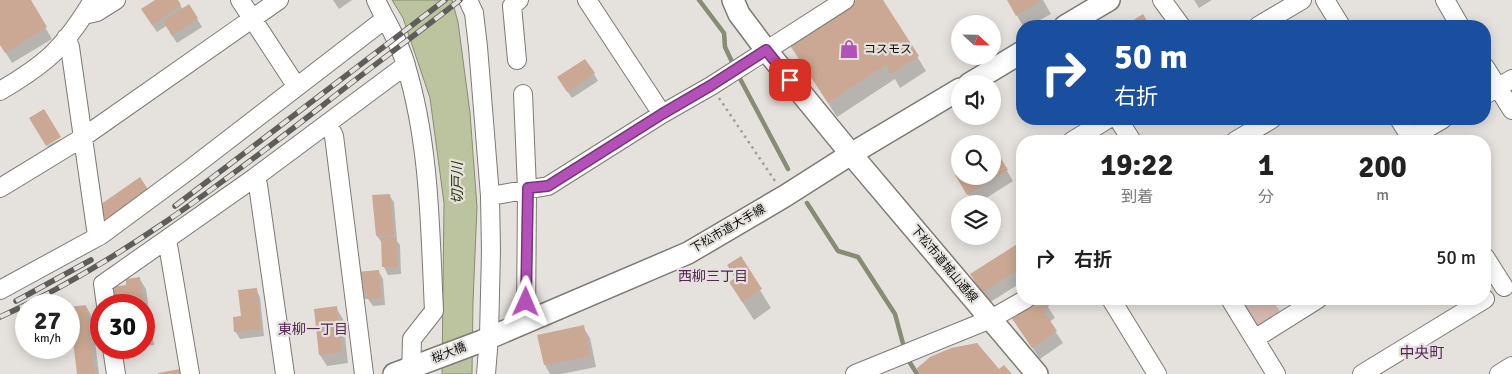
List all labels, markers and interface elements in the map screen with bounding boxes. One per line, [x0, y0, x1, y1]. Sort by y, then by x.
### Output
north arrow [951, 15, 1001, 65]
map controls [951, 15, 1001, 245]
text: 50 m [1114, 35, 1188, 78]
shop icon: コスモス [838, 38, 860, 60]
icon: right [1031, 40, 1096, 105]
place label: コスモス [864, 42, 912, 57]
pin [769, 59, 811, 101]
icon: arrive [776, 66, 804, 94]
button: sound [951, 75, 1001, 125]
text: 右折 [1114, 83, 1158, 110]
button: search [951, 135, 1001, 185]
text: 19:22 [1100, 147, 1174, 184]
text: 1 [1258, 147, 1274, 184]
text: 200 [1358, 149, 1407, 186]
water label: 切戸川 [449, 160, 466, 204]
text: m [1376, 185, 1389, 205]
text: 到着 [1121, 187, 1153, 207]
text: 分 [1258, 187, 1274, 207]
button: layers [951, 195, 1001, 245]
street label: 下松市道大手線 [688, 202, 768, 256]
street label: 下松市道城山通線 [907, 222, 981, 306]
icon: right [1031, 244, 1059, 272]
text: 50 m [1436, 246, 1476, 270]
text: 右折 [1074, 248, 1112, 272]
district label: 西柳三丁目 [678, 268, 748, 285]
position arrow [499, 275, 551, 327]
speed limit sign: 30 [90, 294, 155, 359]
text: 27 [34, 305, 61, 336]
district label: 東柳一丁目 [278, 321, 348, 338]
text: km/h [34, 331, 61, 346]
street label: 桜大橋 [430, 340, 468, 366]
district label: 中央町 [1399, 344, 1445, 362]

